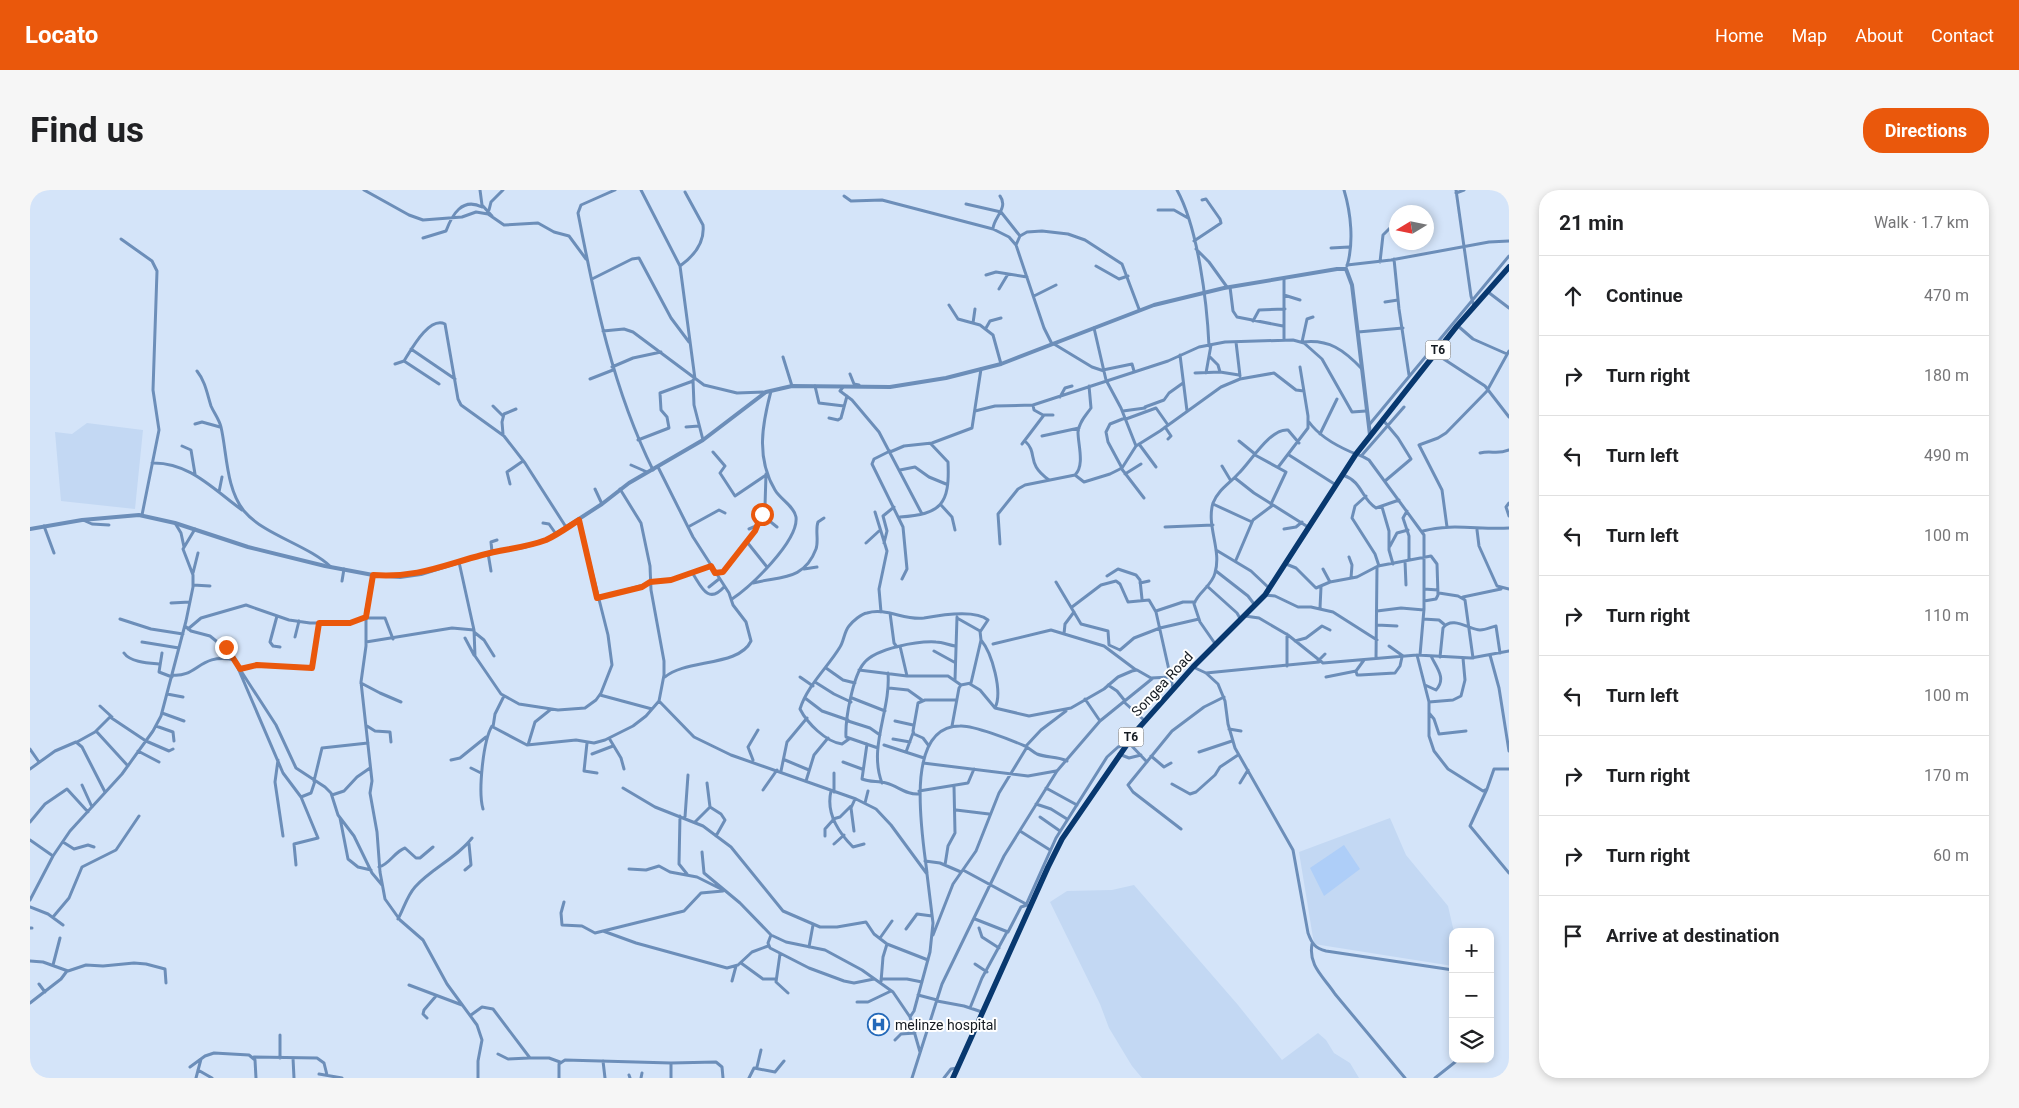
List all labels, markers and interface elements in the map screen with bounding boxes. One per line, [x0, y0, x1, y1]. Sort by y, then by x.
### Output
text: Locato [25, 21, 98, 49]
text: Home [1715, 25, 1764, 46]
text: Map [1792, 25, 1827, 46]
text: About [1855, 25, 1903, 46]
text: Contact [1931, 25, 1994, 46]
button: Directions [1863, 108, 1989, 153]
text: Find us [30, 110, 144, 151]
north arrow [1389, 205, 1434, 250]
text: 21 min [1559, 211, 1624, 235]
text: Walk · 1.7 km [1874, 213, 1969, 232]
icon: ahead [1559, 282, 1587, 310]
text: Continue [1606, 284, 1683, 307]
text: 470 m [1924, 286, 1969, 305]
road number: T6 [1426, 340, 1450, 360]
icon: right [1559, 362, 1587, 390]
text: Turn right [1606, 364, 1690, 387]
text: 180 m [1924, 366, 1969, 385]
icon: left [1559, 442, 1587, 470]
text: Turn left [1606, 444, 1679, 467]
text: 490 m [1924, 446, 1969, 465]
route start [751, 503, 774, 526]
icon: left [1559, 522, 1587, 550]
text: Turn left [1606, 524, 1679, 547]
text: 100 m [1924, 526, 1969, 545]
icon: right [1559, 602, 1587, 630]
text: Turn right [1606, 604, 1690, 627]
text: 110 m [1924, 606, 1969, 625]
route end [215, 636, 238, 659]
street label: Songea Road [1128, 648, 1196, 720]
icon: left [1559, 682, 1587, 710]
text: Turn left [1606, 684, 1679, 707]
text: 100 m [1924, 686, 1969, 705]
road number: T6 [1118, 728, 1144, 746]
icon: right [1559, 762, 1587, 790]
text: Turn right [1606, 764, 1690, 787]
text: 170 m [1924, 766, 1969, 785]
icon: right [1559, 842, 1587, 870]
text: Turn right [1606, 844, 1690, 867]
text: 60 m [1933, 846, 1969, 865]
icon: arrive [1559, 922, 1587, 950]
text: Arrive at destination [1606, 924, 1779, 947]
map controls [1449, 928, 1494, 1063]
button: + [1449, 928, 1494, 973]
button: − [1449, 973, 1494, 1018]
hospital icon: melinze hospital [867, 1013, 891, 1037]
place label: melinze hospital [895, 1017, 997, 1033]
button: layers [1449, 1018, 1494, 1063]

